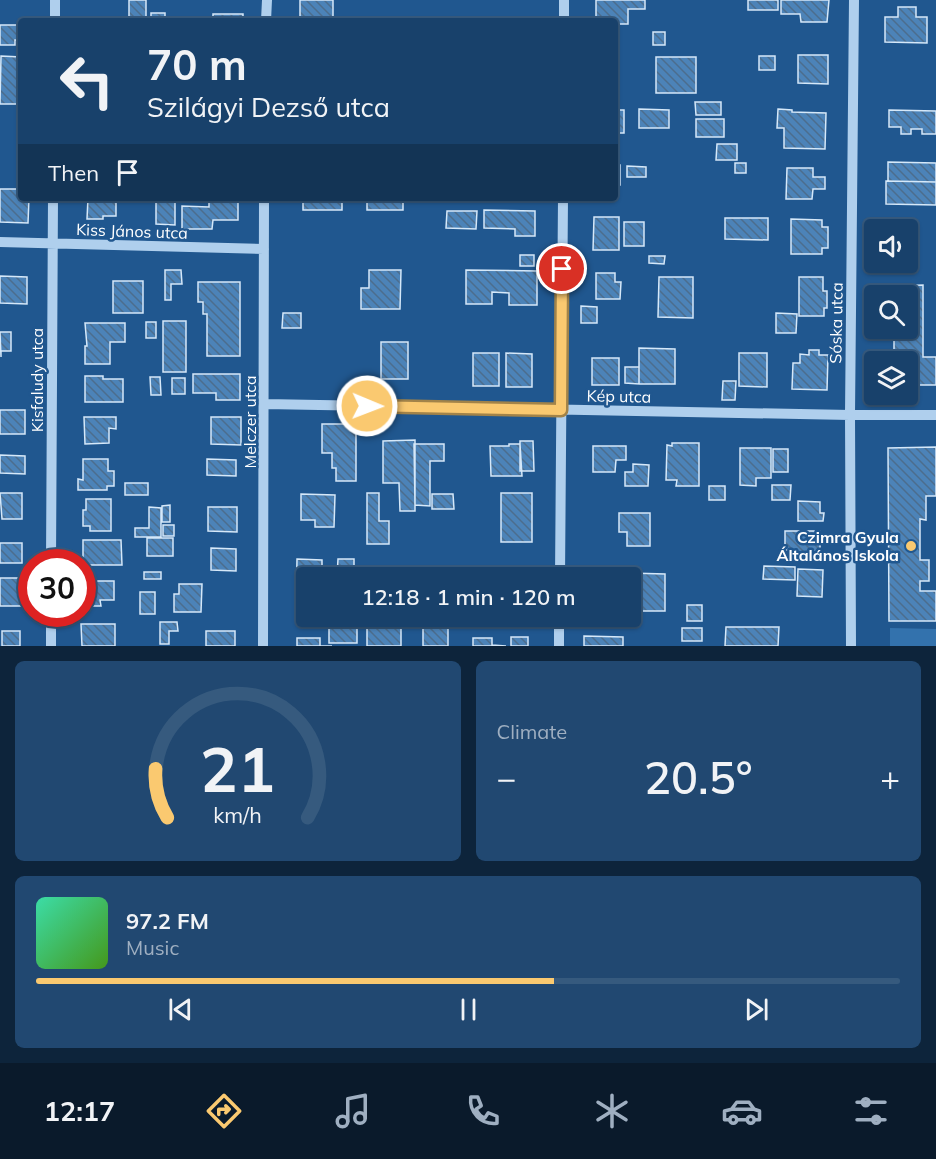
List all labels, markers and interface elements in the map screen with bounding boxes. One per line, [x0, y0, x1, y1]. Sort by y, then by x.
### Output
text: 70 m [147, 38, 247, 91]
icon: left [48, 42, 126, 120]
text: Szilágyi Dezső utca [147, 90, 390, 124]
icon: arrive [111, 156, 144, 189]
text: Then [48, 159, 99, 187]
street label: Kiss János utca [76, 219, 188, 243]
map controls [864, 219, 918, 405]
button: sound [864, 219, 918, 273]
pin [536, 243, 587, 294]
icon: arrive [545, 252, 578, 285]
street label: Sóska utca [825, 282, 847, 364]
button: search [864, 285, 918, 339]
street label: Kisfaludy utca [27, 328, 47, 432]
button: layers [864, 351, 918, 405]
position arrow [335, 374, 399, 438]
street label: Melczer utca [240, 375, 260, 469]
street label: Kép utca [587, 385, 651, 407]
place label: Czimra Gyula Általános Iskola [776, 527, 899, 565]
marker: Czimra Gyula Általános Iskola [904, 539, 918, 553]
speed limit sign: 30 [18, 549, 96, 627]
text: 12:18 · 1 min · 120 m [361, 583, 576, 611]
text: Climate [497, 719, 567, 744]
text: 21 [200, 729, 275, 808]
text: 20.5° [644, 749, 753, 805]
text: − [497, 757, 516, 798]
text: + [880, 757, 900, 798]
text: km/h [213, 801, 262, 828]
text: 97.2 FM [126, 907, 209, 935]
text: Music [126, 935, 179, 960]
icon: previous [164, 993, 197, 1026]
icon: pause [452, 993, 485, 1026]
icon: next [740, 993, 773, 1026]
icon: directions [203, 1090, 245, 1132]
icon: music [332, 1090, 374, 1132]
icon: phone [462, 1090, 504, 1132]
icon: climate [591, 1090, 633, 1132]
icon: car [721, 1090, 763, 1132]
icon: filters [850, 1090, 892, 1132]
text: 12:17 [44, 1094, 115, 1128]

